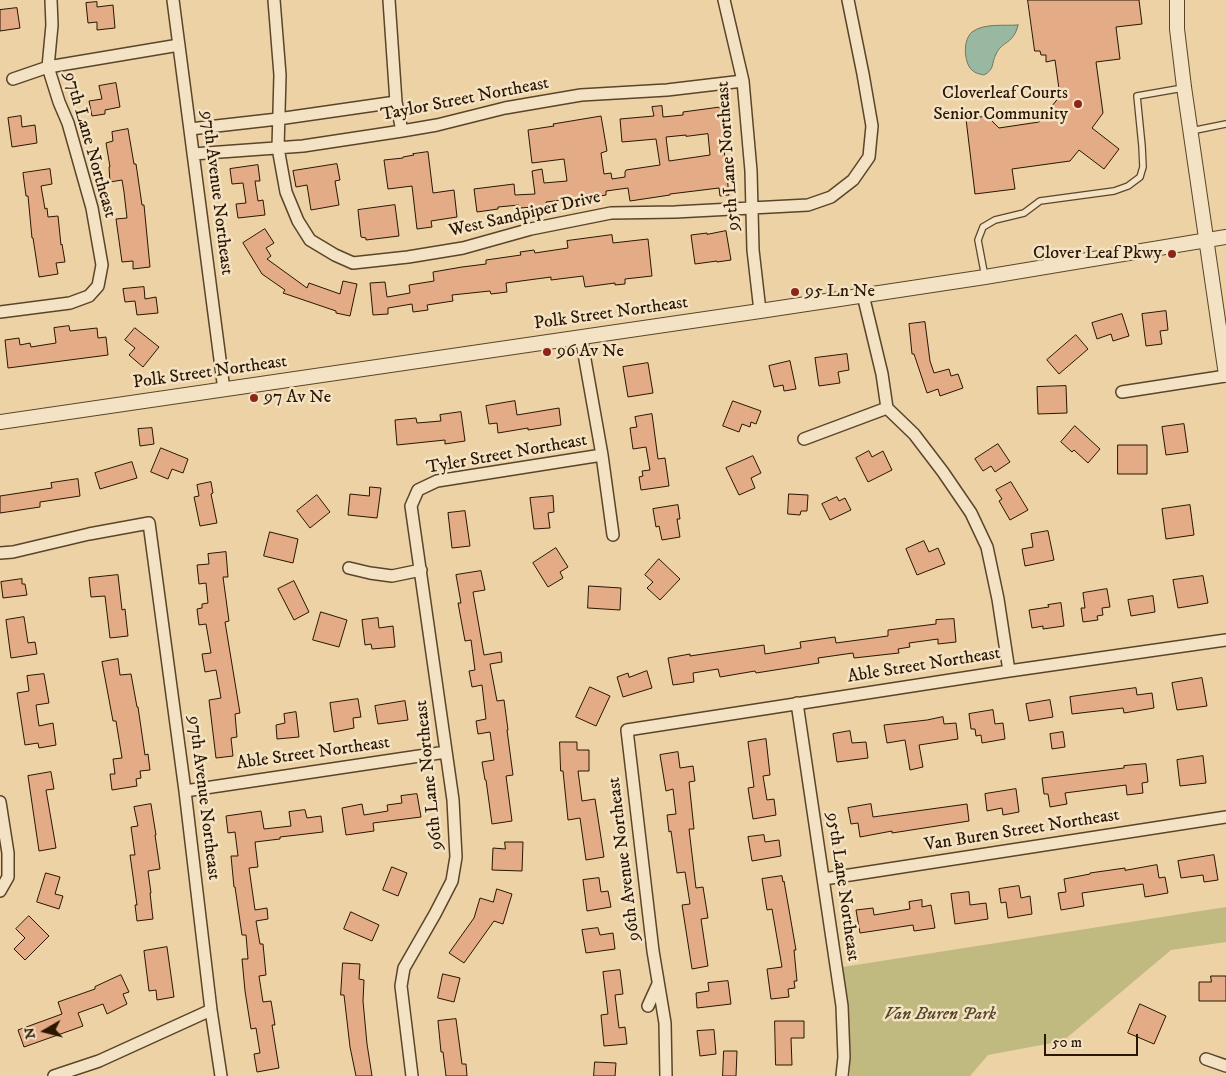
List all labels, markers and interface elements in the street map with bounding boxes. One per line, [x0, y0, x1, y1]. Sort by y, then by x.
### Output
street label: 97th Lane Northeast [58, 70, 120, 220]
street label: Taylor Street Northeast [379, 73, 551, 127]
street label: 95th Lane Northeast [713, 80, 745, 232]
place label: Cloverleaf Courts Senior Community [933, 83, 1068, 126]
marker: Cloverleaf Courts Senior Community [1072, 98, 1084, 110]
street label: 97th Avenue Northeast [195, 110, 237, 276]
street label: West Sandpiper Drive [447, 187, 603, 243]
place label: Clover Leaf Pkwy [1033, 243, 1162, 265]
marker: Clover Leaf Pkwy [1166, 248, 1178, 260]
place label: 95 Ln Ne [805, 281, 875, 303]
marker: 95 Ln Ne [789, 286, 801, 298]
street label: Polk Street Northeast [533, 293, 689, 335]
place label: 96 Av Ne [557, 341, 624, 363]
marker: 96 Av Ne [541, 346, 553, 358]
street label: Polk Street Northeast [132, 352, 288, 394]
place label: 97 Av Ne [264, 387, 331, 409]
marker: 97 Av Ne [248, 392, 260, 404]
street label: Tyler Street Northeast [425, 430, 589, 480]
street label: Able Street Northeast [846, 643, 1002, 689]
street label: 96th Lane Northeast [411, 699, 449, 851]
street label: 97th Avenue Northeast [182, 715, 224, 881]
street label: Able Street Northeast [235, 733, 391, 775]
street label: 96th Avenue Northeast [604, 776, 646, 942]
street label: Van Buren Street Northeast [923, 805, 1121, 857]
street label: 95th Lane Northeast [821, 811, 863, 963]
park label: Van Buren Park [884, 1004, 996, 1026]
north arrow [20, 1006, 70, 1056]
scale bar [1046, 1024, 1140, 1056]
text: N [20, 1026, 40, 1040]
text: 50 m [1052, 1033, 1082, 1052]

